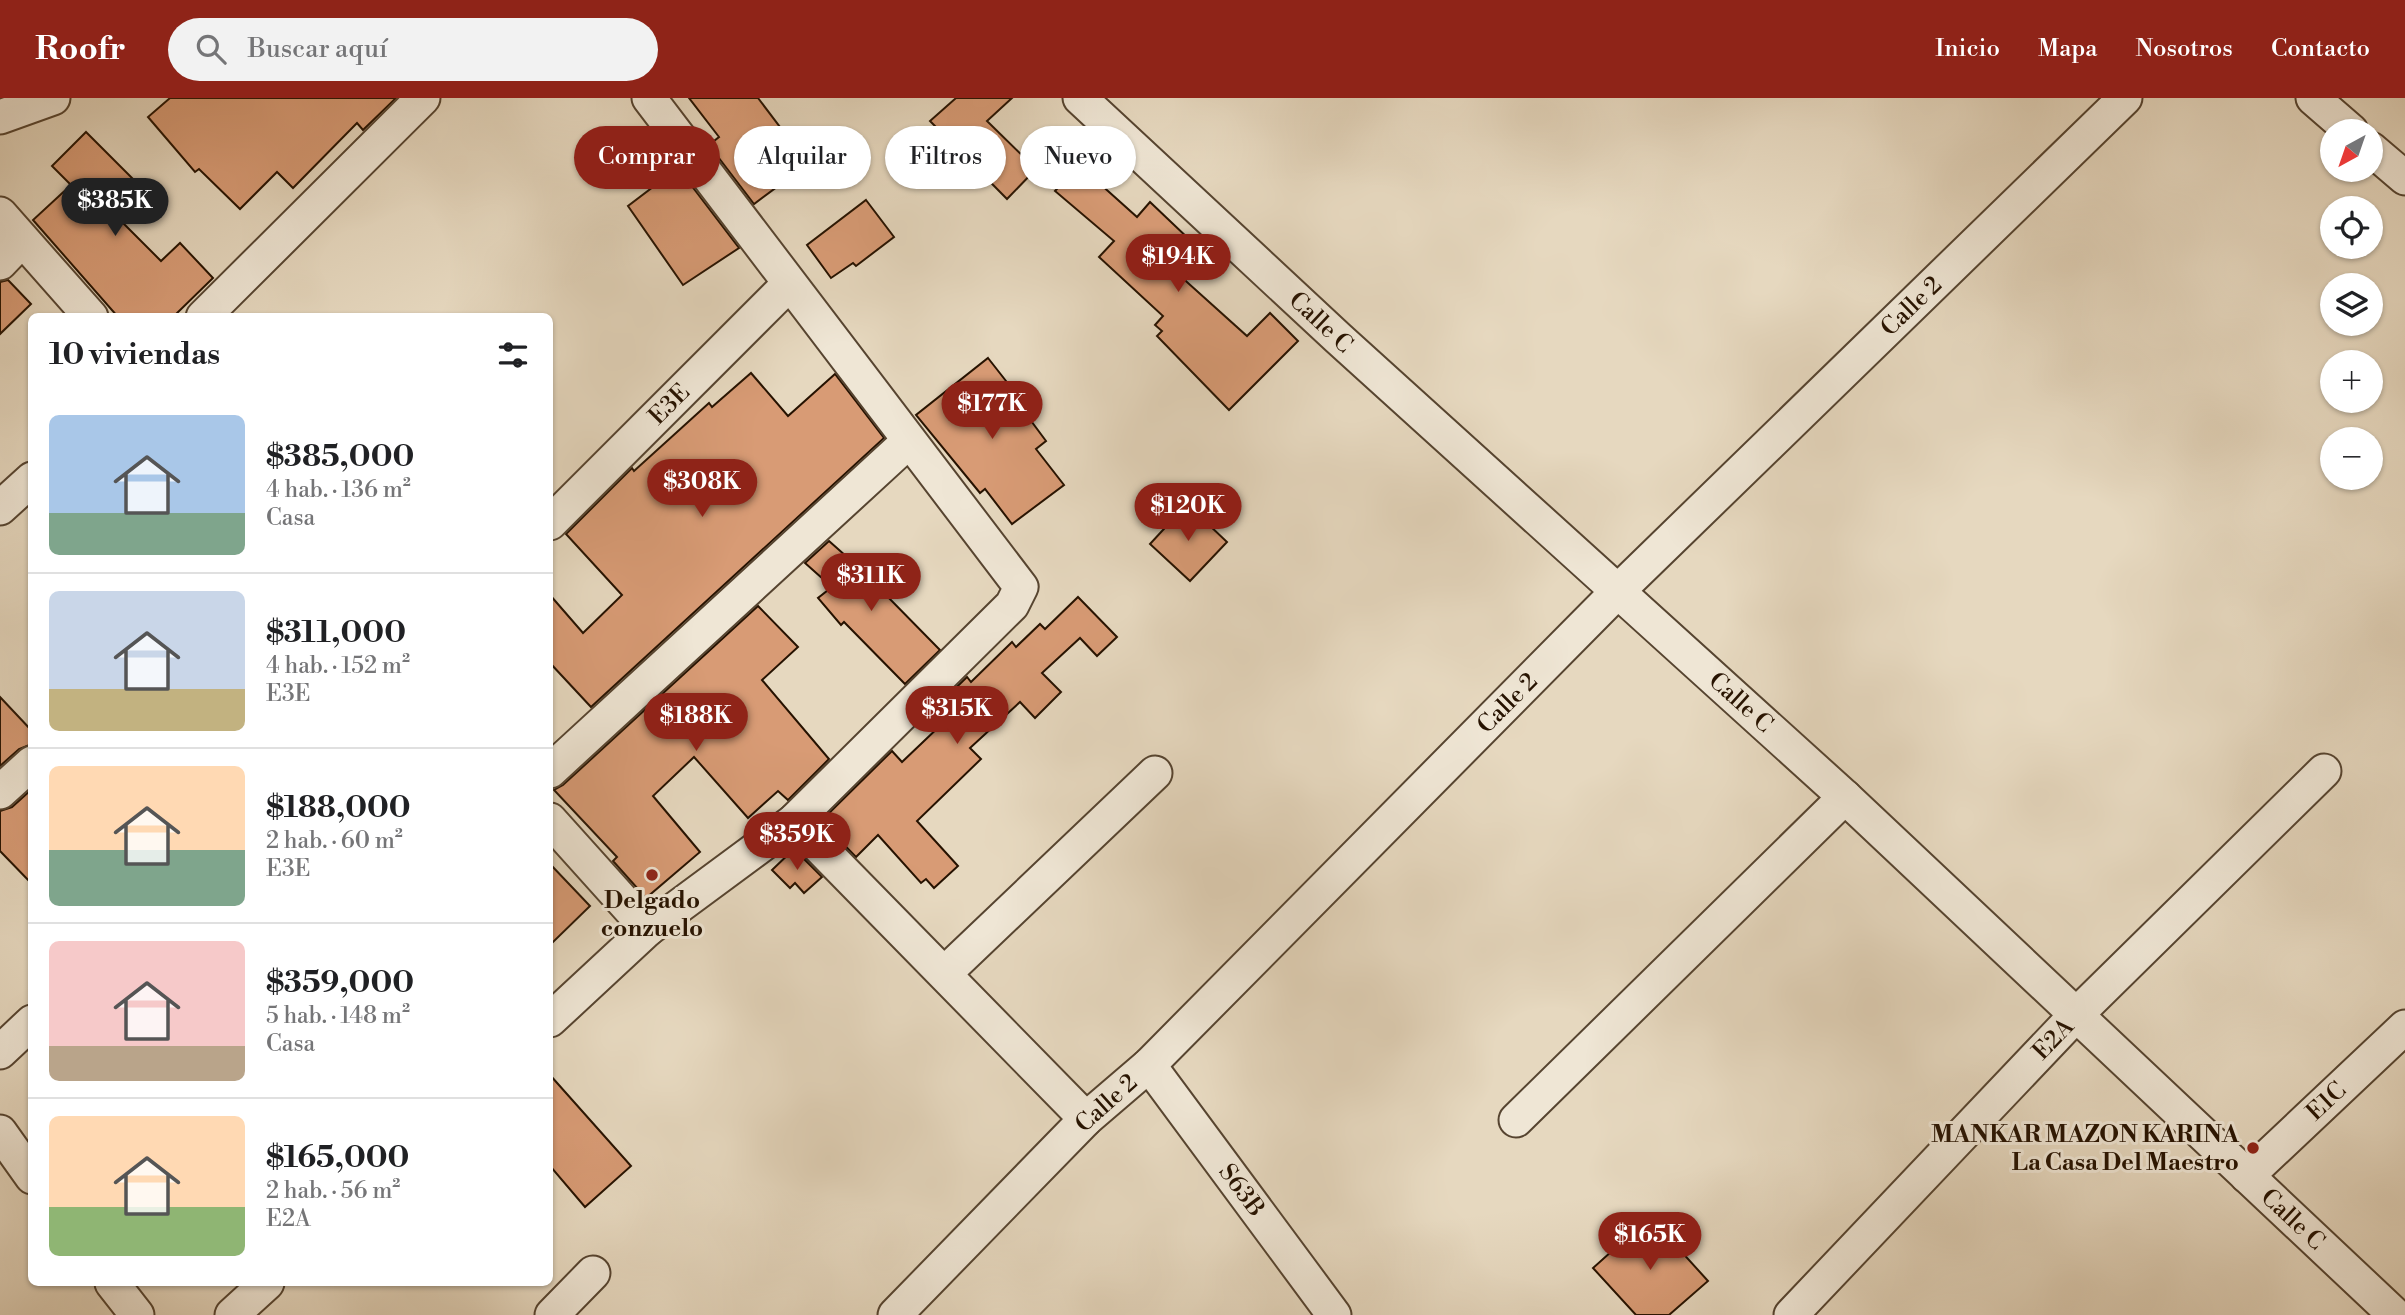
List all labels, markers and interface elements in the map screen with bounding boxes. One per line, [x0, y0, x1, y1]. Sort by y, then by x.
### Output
search box [168, 18, 658, 81]
text: Roofr [35, 29, 126, 70]
icon: search [192, 30, 230, 68]
text: Buscar aquí [248, 33, 388, 65]
text: Inicio [1935, 34, 2000, 64]
text: Mapa [2038, 34, 2097, 64]
text: Nosotros [2135, 34, 2233, 64]
text: Contacto [2271, 34, 2370, 64]
north arrow [2320, 119, 2384, 182]
map controls [2320, 119, 2383, 490]
chip: Comprar [574, 126, 720, 189]
chip: Alquilar [734, 126, 871, 189]
chip: Filtros [885, 126, 1006, 189]
chip: Nuevo [1020, 126, 1136, 189]
pin: $385K [66, 178, 164, 238]
text: $385K [77, 187, 153, 215]
button: locate [2320, 196, 2383, 259]
pin: $194K [1129, 234, 1227, 294]
text: $194K [1142, 243, 1214, 271]
street label: Calle 2 [1875, 270, 1949, 343]
button: layers [2320, 273, 2383, 336]
street label: Calle C [1282, 286, 1358, 360]
text: 10 viviendas [49, 336, 220, 374]
icon: filters [494, 336, 532, 374]
button: + [2320, 350, 2383, 413]
street label: E3E [643, 378, 697, 432]
pin: $177K [943, 382, 1041, 441]
text: $177K [958, 390, 1026, 418]
button: − [2320, 427, 2383, 490]
text: $385,000 [266, 438, 414, 476]
icon: home [105, 443, 189, 527]
pin: $308K [653, 460, 751, 519]
text: $308K [663, 468, 741, 496]
text: 4 hab. · 136 m² [266, 476, 411, 504]
pin: $120K [1139, 484, 1237, 543]
text: $120K [1151, 492, 1225, 520]
text: Casa [266, 504, 315, 532]
pin: $311K [822, 554, 920, 613]
text: $311K [837, 562, 905, 590]
text: $311,000 [266, 614, 406, 652]
icon: home [105, 619, 189, 703]
text: 4 hab. · 152 m² [266, 652, 410, 680]
street label: Calle C [1702, 666, 1779, 739]
street label: Calle 2 [1471, 667, 1544, 740]
text: E3E [266, 680, 310, 708]
pin: $315K [908, 686, 1006, 746]
pin: $188K [647, 694, 745, 753]
text: $315K [922, 695, 992, 723]
text: $188K [660, 702, 732, 730]
text: $188,000 [266, 789, 411, 827]
icon: home [105, 794, 189, 878]
pin: $359K [748, 812, 846, 872]
text: $359K [760, 821, 834, 849]
text: 2 hab. · 60 m² [266, 827, 403, 855]
text: E3E [266, 855, 310, 883]
marker: Delgado conzuelo [644, 867, 660, 883]
place label: Delgado conzuelo [601, 886, 703, 944]
text: $359,000 [266, 964, 414, 1002]
icon: home [105, 969, 189, 1053]
text: 5 hab. · 148 m² [266, 1002, 410, 1030]
street label: E2A [2027, 1012, 2081, 1067]
text: Casa [266, 1030, 315, 1058]
street label: Calle 2 [1069, 1068, 1144, 1140]
street label: E1C [2301, 1076, 2353, 1128]
place label: MANKAR MAZON KARINA La Casa Del Maestro [1931, 1120, 2240, 1178]
text: $165,000 [266, 1139, 409, 1177]
marker: MANKAR MAZON KARINA La Casa Del Maestro [2245, 1140, 2261, 1156]
icon: home [105, 1144, 189, 1228]
street label: S63B [1212, 1158, 1271, 1223]
text: 2 hab. · 56 m² [266, 1177, 400, 1205]
street label: Calle C [2254, 1183, 2330, 1257]
text: E2A [266, 1205, 311, 1233]
pin: $165K [1601, 1212, 1699, 1272]
text: $165K [1614, 1221, 1686, 1249]

